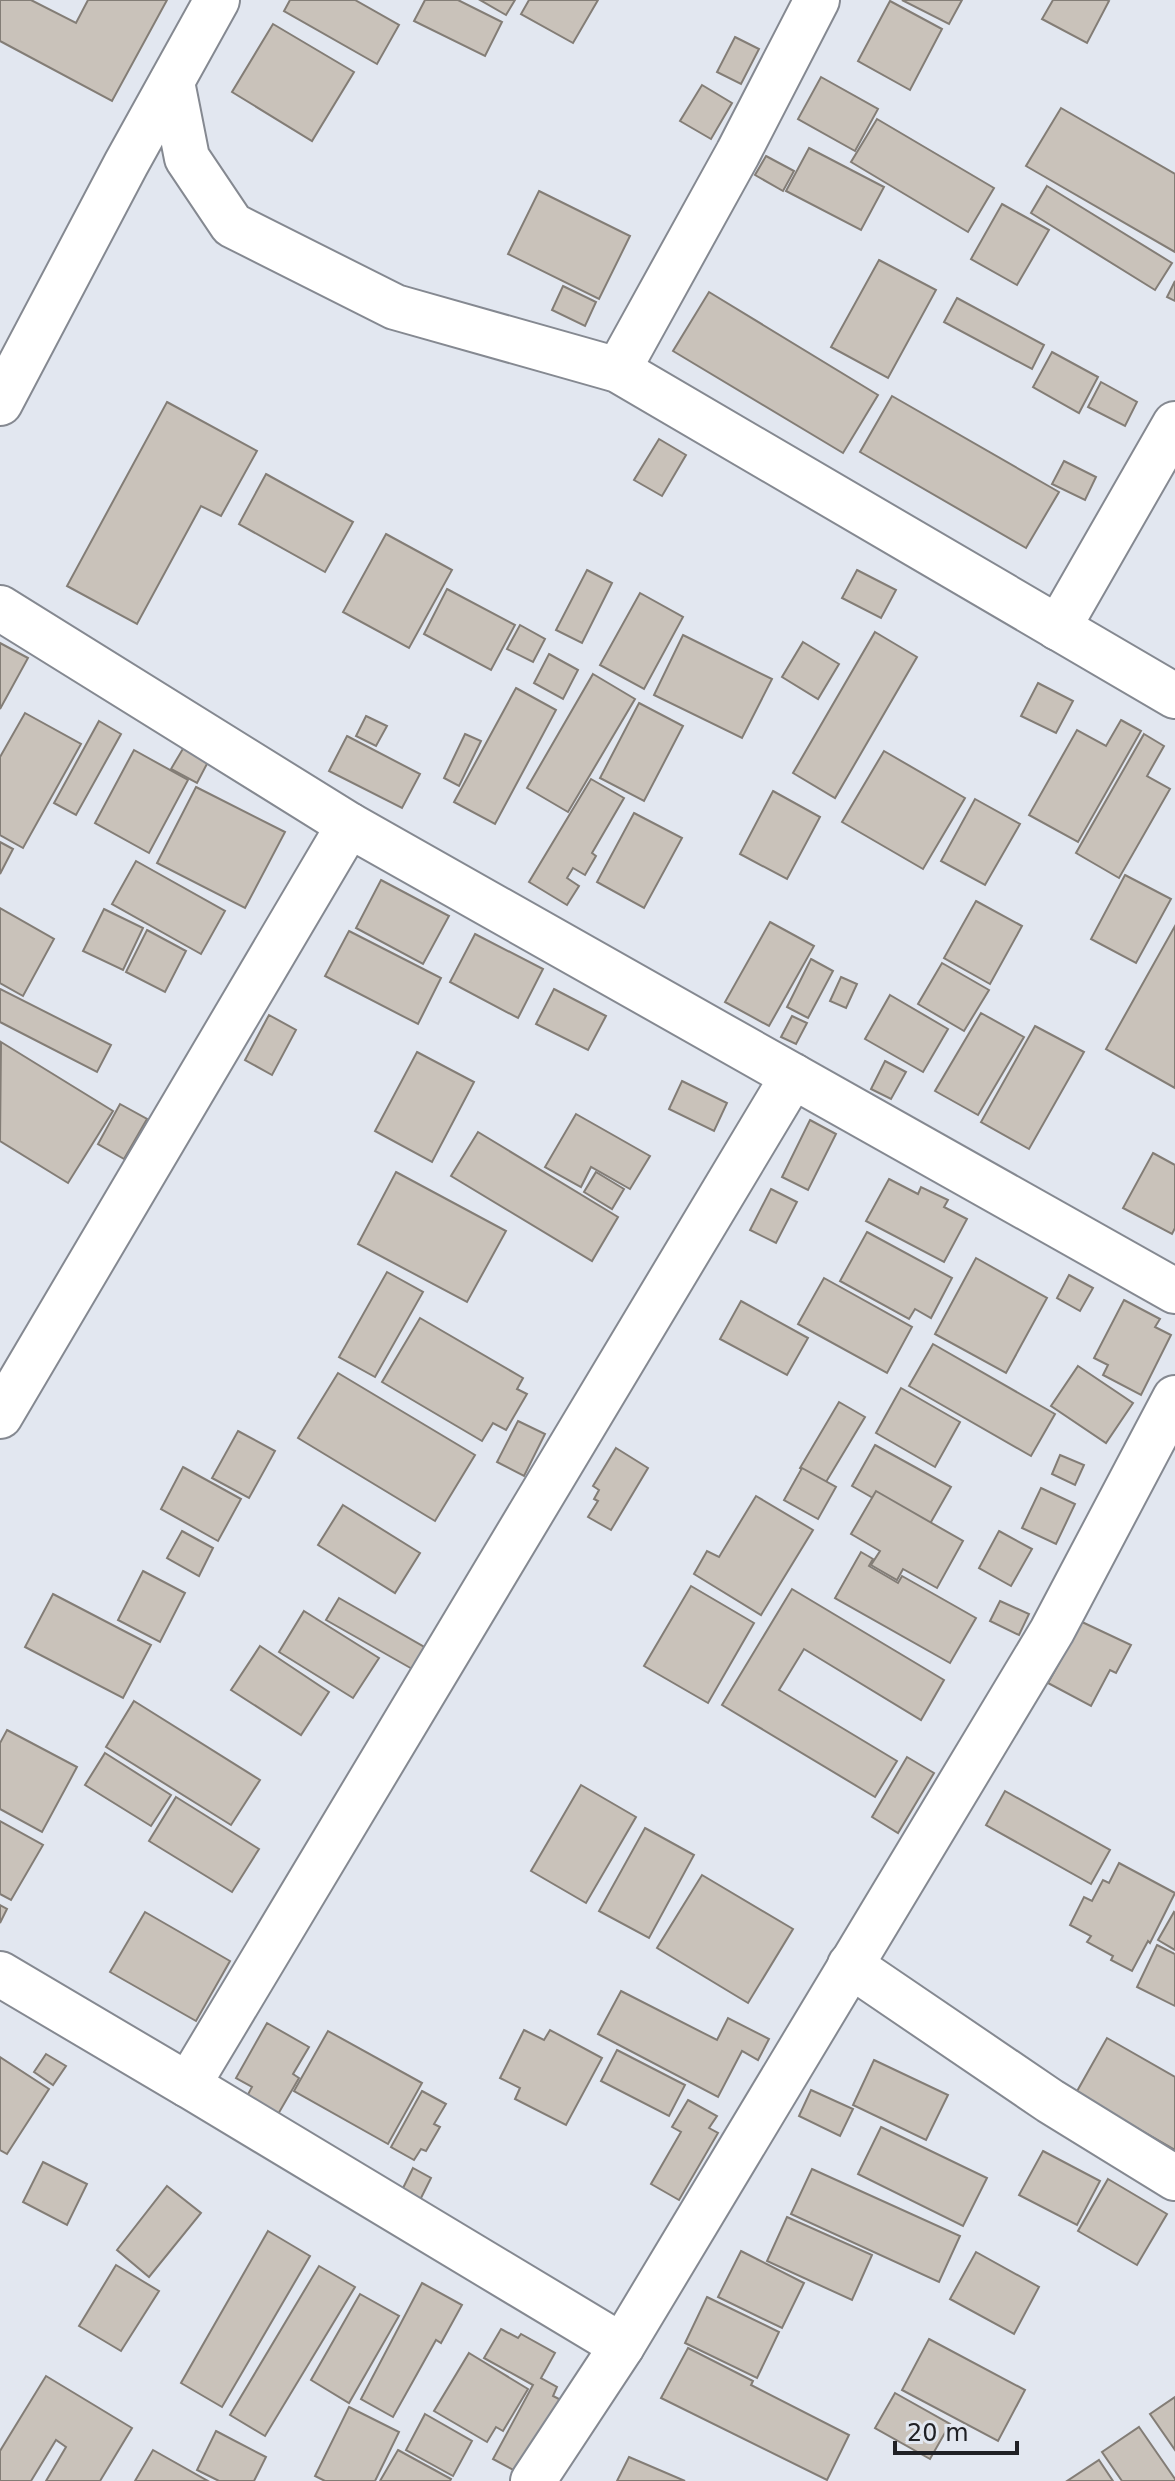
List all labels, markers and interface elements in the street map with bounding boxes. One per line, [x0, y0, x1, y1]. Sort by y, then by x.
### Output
scale bar [895, 2405, 1017, 2455]
text: 20 m [907, 2419, 969, 2447]

